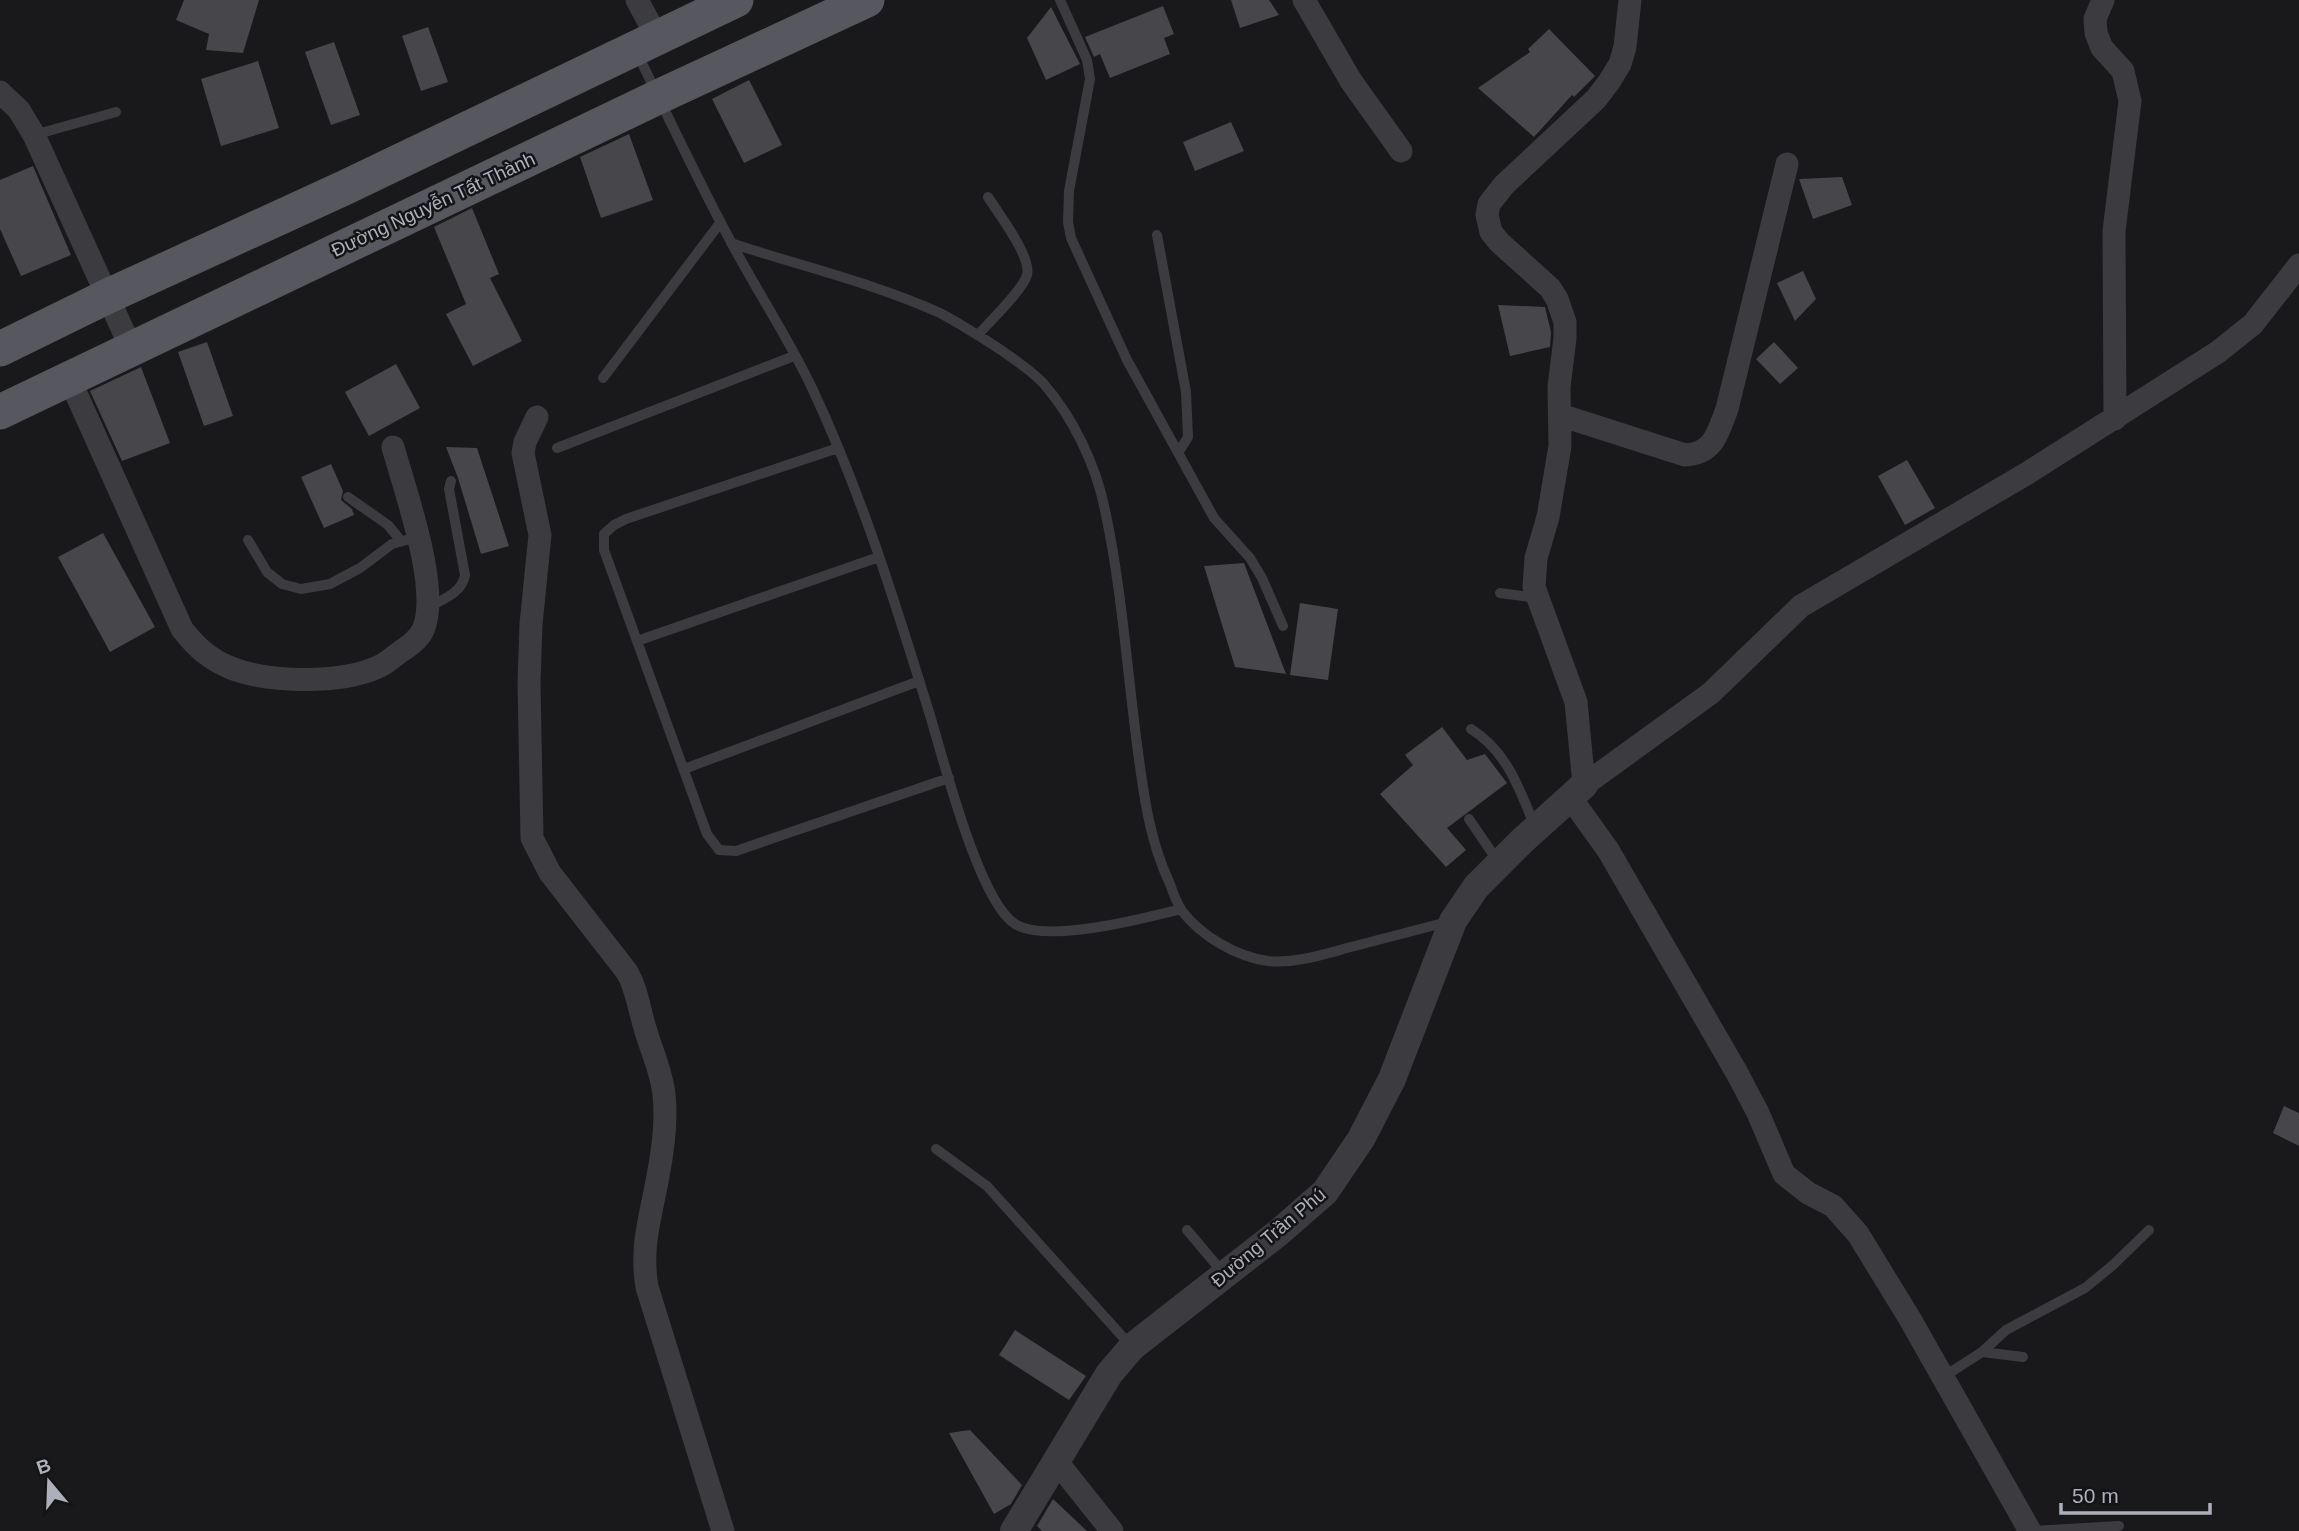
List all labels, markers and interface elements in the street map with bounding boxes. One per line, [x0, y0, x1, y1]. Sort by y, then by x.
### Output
street label: Đường Nguyễn Tất Thành [328, 148, 538, 261]
street label: Đường Trần Phú [1207, 1184, 1330, 1291]
north arrow [14, 1447, 84, 1517]
text: B [34, 1454, 54, 1479]
scale bar [2061, 1472, 2210, 1516]
text: 50 m [2072, 1484, 2119, 1507]

